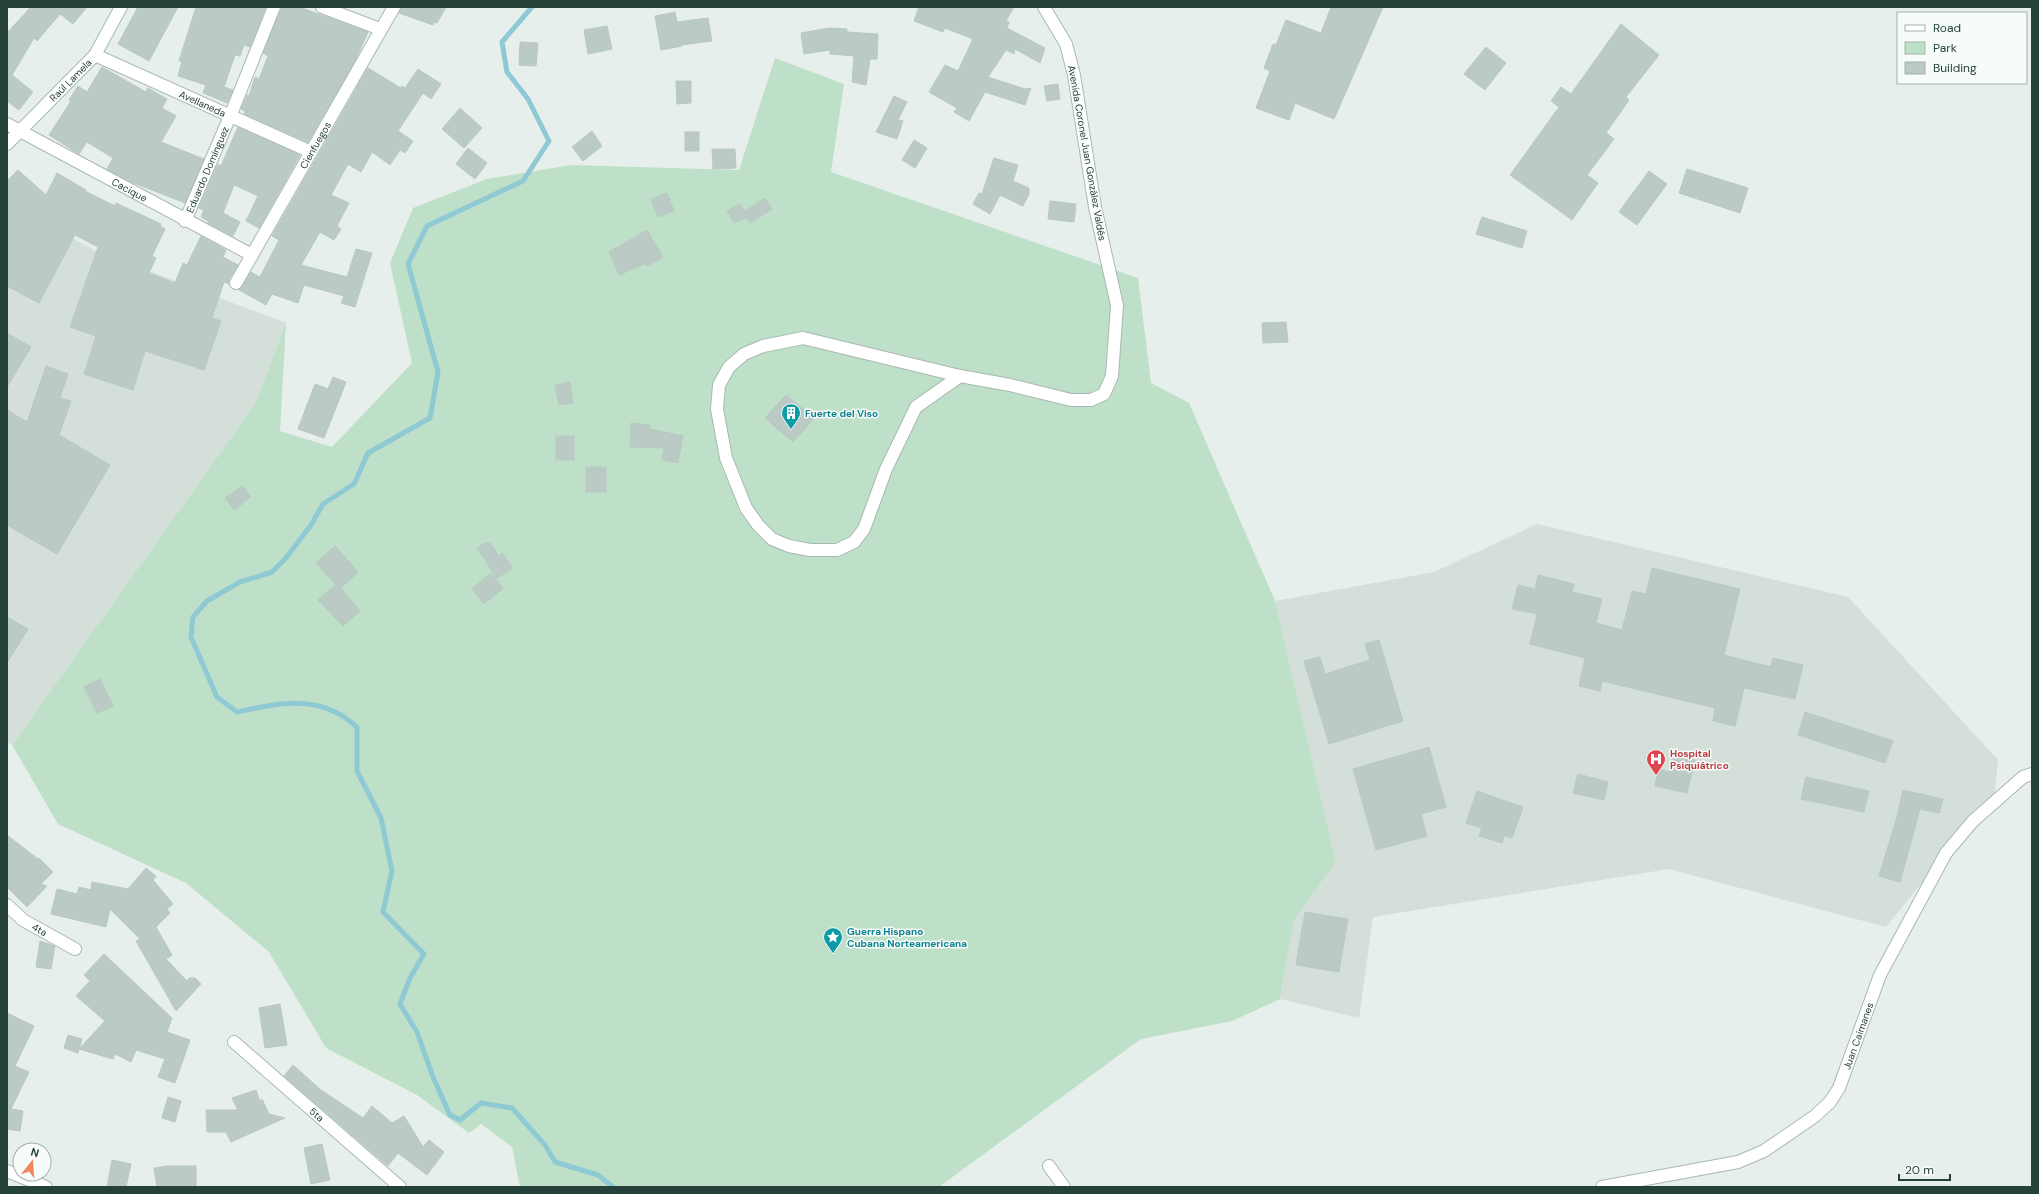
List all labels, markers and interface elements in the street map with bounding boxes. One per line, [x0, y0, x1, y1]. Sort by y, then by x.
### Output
legend [1897, 12, 2027, 84]
text: Road [1933, 20, 1961, 36]
text: Park [1933, 40, 1957, 56]
street label: Raúl Lamela [46, 56, 94, 104]
text: Building [1933, 60, 1977, 76]
street label: Avenida Coronel Juan González Valdés [1065, 64, 1109, 242]
street label: Avellaneda [177, 87, 228, 120]
street label: Cienfuegos [296, 119, 334, 171]
street label: Eduardo Domínguez [183, 124, 232, 215]
street label: Cacique [110, 175, 150, 204]
building icon: Fuerte del Viso [780, 402, 802, 430]
place label: Fuerte del Viso [805, 407, 878, 420]
place label: Hospital Psiquiátrico [1670, 747, 1729, 772]
hospital icon: Hospital Psiquiátrico [1645, 748, 1667, 776]
street label: 4ta [30, 920, 50, 939]
place label: Guerra Hispano Cubana Norteamericana [847, 925, 967, 950]
place icon: Guerra Hispano Cubana Norteamericana [822, 926, 844, 954]
street label: Juan Caimanes [1840, 1000, 1876, 1071]
street label: 5ta [307, 1104, 327, 1124]
north arrow [12, 1142, 52, 1182]
text: N [29, 1145, 41, 1160]
scale bar [1899, 1156, 1950, 1182]
text: 20 m [1905, 1162, 1934, 1178]

